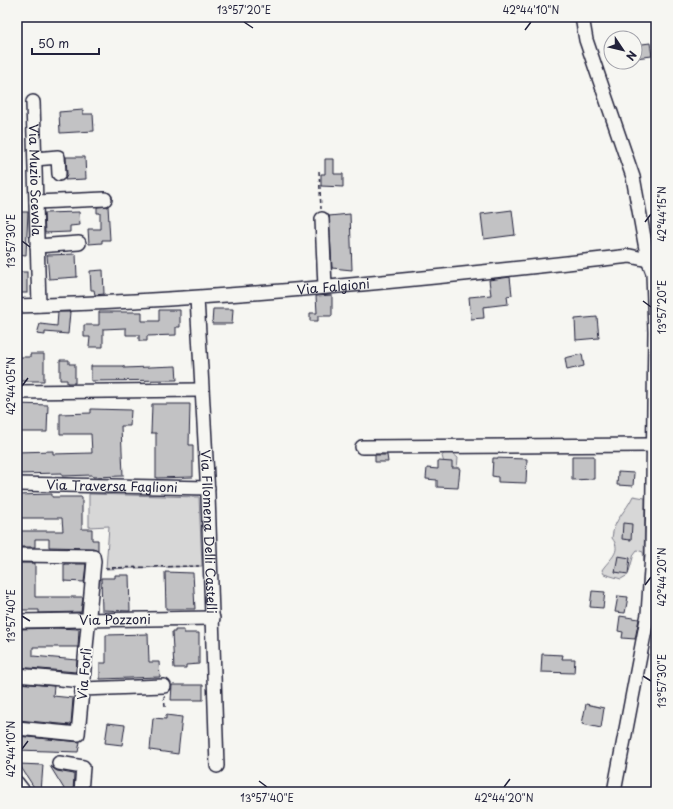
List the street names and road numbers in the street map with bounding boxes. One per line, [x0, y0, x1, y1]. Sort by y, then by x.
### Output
street label: Via Muzio Scevola [25, 124, 47, 237]
street label: Via Falgioni [296, 273, 371, 299]
street label: Via FIlomena Delli Castelli [196, 449, 222, 614]
street label: Via Traversa Faglioni [46, 475, 178, 496]
street label: Via Pozzoni [79, 609, 151, 629]
street label: Via Forlì [72, 647, 95, 701]

